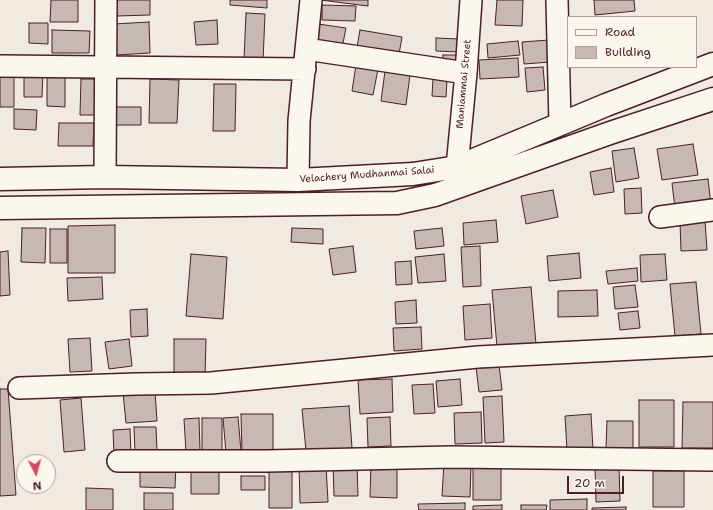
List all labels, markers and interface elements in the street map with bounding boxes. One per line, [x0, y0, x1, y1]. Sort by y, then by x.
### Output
legend [567, 16, 697, 68]
text: Road [605, 24, 635, 40]
street label: Maniammai Street [454, 39, 474, 129]
text: Building [605, 44, 651, 60]
street label: Velachery Mudhanmai Salai [299, 164, 435, 186]
north arrow [16, 454, 56, 494]
scale bar [569, 468, 626, 494]
text: 20 m [574, 475, 605, 491]
text: N [32, 478, 42, 493]

